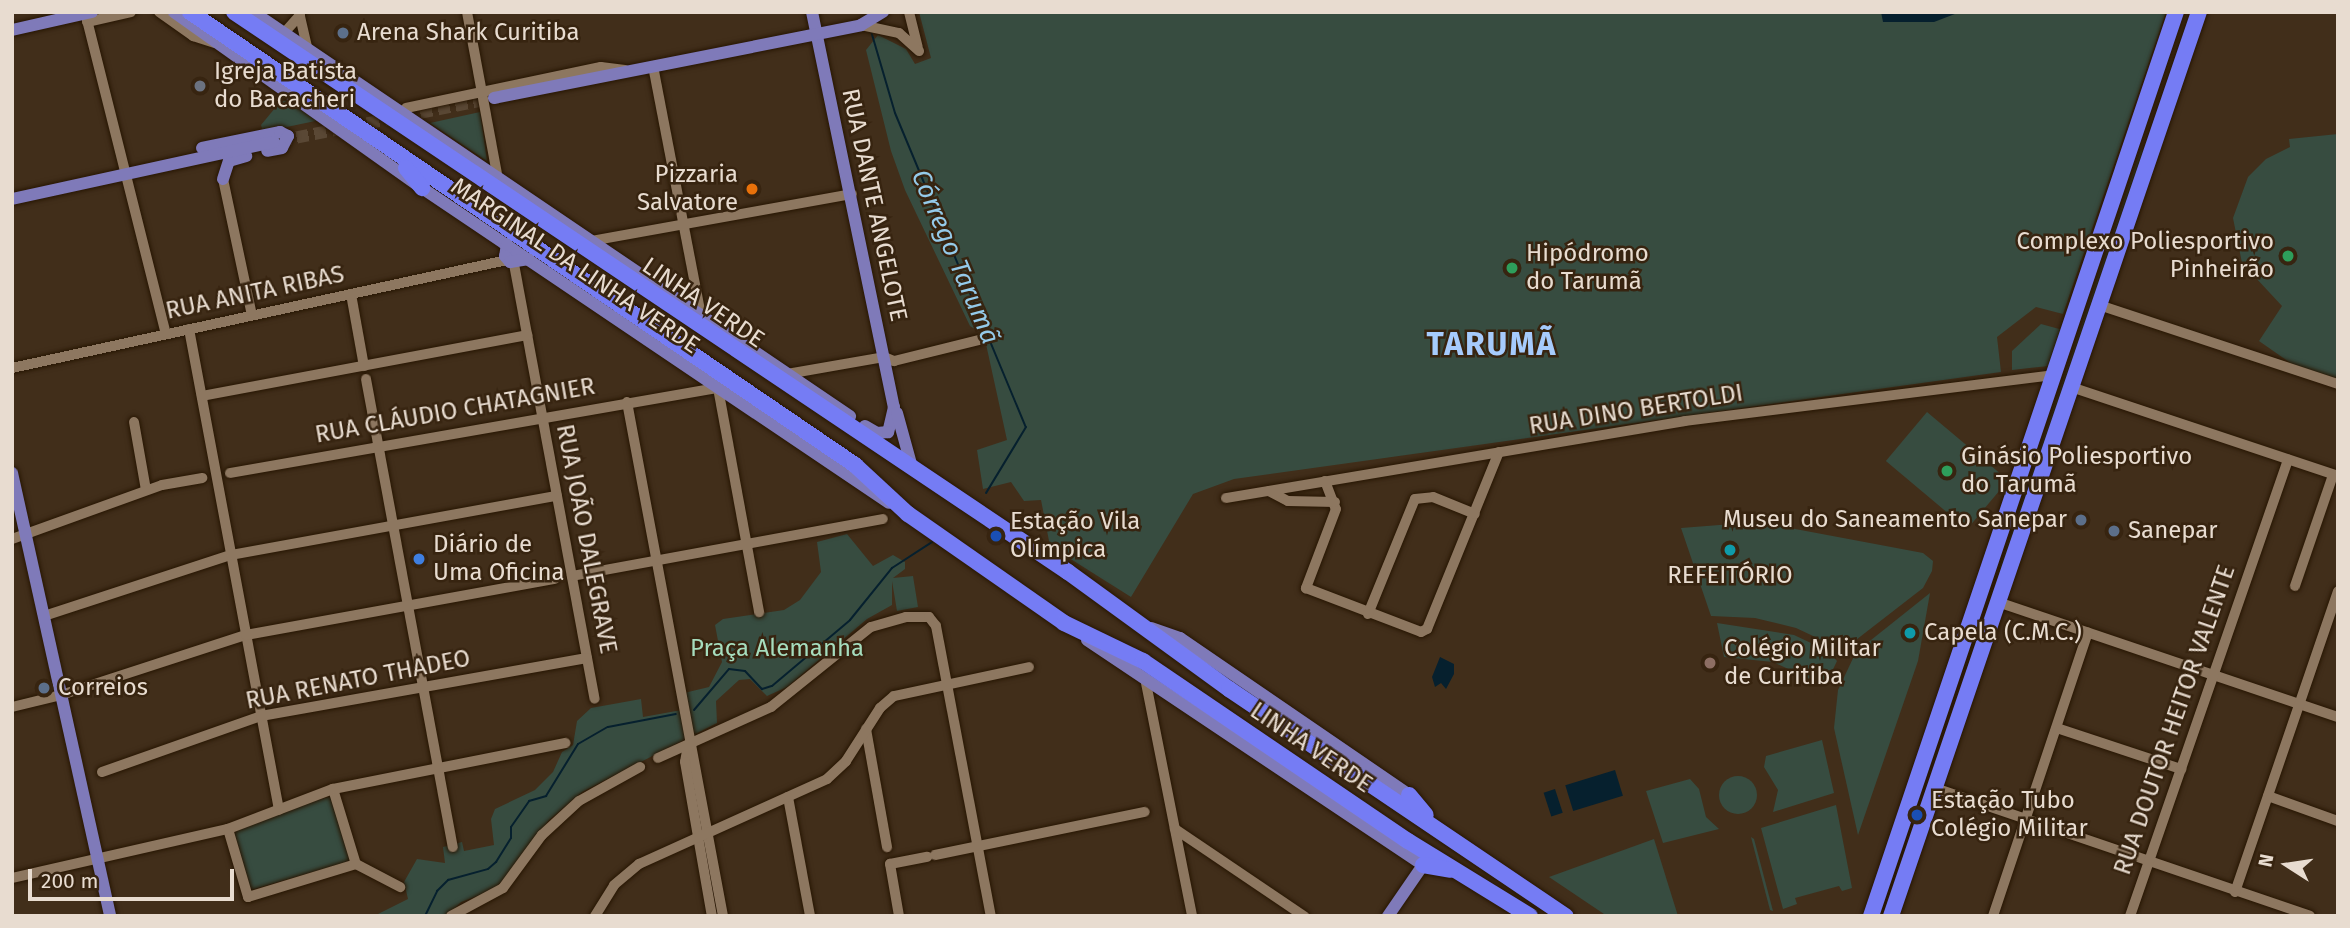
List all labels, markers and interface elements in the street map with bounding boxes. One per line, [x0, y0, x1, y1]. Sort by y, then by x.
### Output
place label: Arena Shark Curitiba [357, 19, 580, 47]
marker: Arena Shark Curitiba [335, 25, 351, 41]
place label: Igreja Batista do Bacacheri [214, 58, 357, 114]
marker: Igreja Batista do Bacacheri [192, 78, 208, 94]
street label: RUA DANTE ANGELOTE [835, 86, 913, 324]
place label: Pizzaria Salvatore [637, 161, 738, 217]
water label: Córrego Tarumã [904, 165, 1006, 349]
street label: MARGINAL DA LINHA VERDE [445, 172, 705, 360]
marker: Pizzaria Salvatore [744, 181, 760, 197]
place label: Complexo Poliesportivo Pinheirão [2017, 228, 2274, 284]
place label: Hipódromo do Tarumã [1526, 240, 1649, 296]
marker: Complexo Poliesportivo Pinheirão [2280, 248, 2296, 264]
street label: LINHA VERDE [637, 252, 769, 354]
street label: RUA ANITA RIBAS [163, 260, 347, 326]
marker: Hipódromo do Tarumã [1504, 260, 1520, 276]
district label: TARUMÃ [1427, 325, 1557, 363]
street label: RUA CLÁUDIO CHATAGNIER [313, 372, 597, 450]
street label: RUA DINO BERTOLDI [1527, 379, 1745, 441]
street label: RUA JOÃO DALEGRAVE [550, 422, 622, 656]
place label: Ginásio Poliesportivo do Tarumã [1961, 443, 2192, 499]
marker: Ginásio Poliesportivo do Tarumã [1939, 463, 1955, 479]
place label: Museu do Saneamento Sanepar [1723, 506, 2067, 534]
place label: Estação Vila Olímpica [1010, 508, 1140, 564]
marker: Museu do Saneamento Sanepar [2073, 512, 2089, 528]
place label: Sanepar [2128, 517, 2218, 545]
marker: Sanepar [2106, 523, 2122, 539]
marker: Estação Vila Olímpica [988, 528, 1004, 544]
place label: Diário de Uma Oficina [433, 531, 565, 587]
marker: REFEITÓRIO [1722, 542, 1738, 558]
marker: Diário de Uma Oficina [411, 551, 427, 567]
street label: RUA DOUTOR HEITOR VALENTE [2108, 561, 2242, 879]
place label: REFEITÓRIO [1667, 562, 1793, 590]
place label: Capela (C.M.C.) [1924, 619, 2082, 647]
marker: Capela (C.M.C.) [1902, 625, 1918, 641]
park label: Praça Alemanha [690, 635, 864, 663]
place label: Colégio Militar de Curitiba [1724, 635, 1881, 691]
street label: RUA RENATO THADEO [243, 644, 473, 716]
marker: Colégio Militar de Curitiba [1702, 655, 1718, 671]
place label: Correios [58, 674, 148, 702]
marker: Correios [36, 680, 52, 696]
street label: LINHA VERDE [1245, 697, 1377, 799]
place label: Estação Tubo Colégio Militar [1931, 787, 2088, 843]
marker: Estação Tubo Colégio Militar [1909, 807, 1925, 823]
north arrow [2252, 830, 2322, 900]
text: N [2253, 852, 2279, 869]
scale bar [32, 855, 238, 899]
text: 200 m [41, 868, 98, 894]

